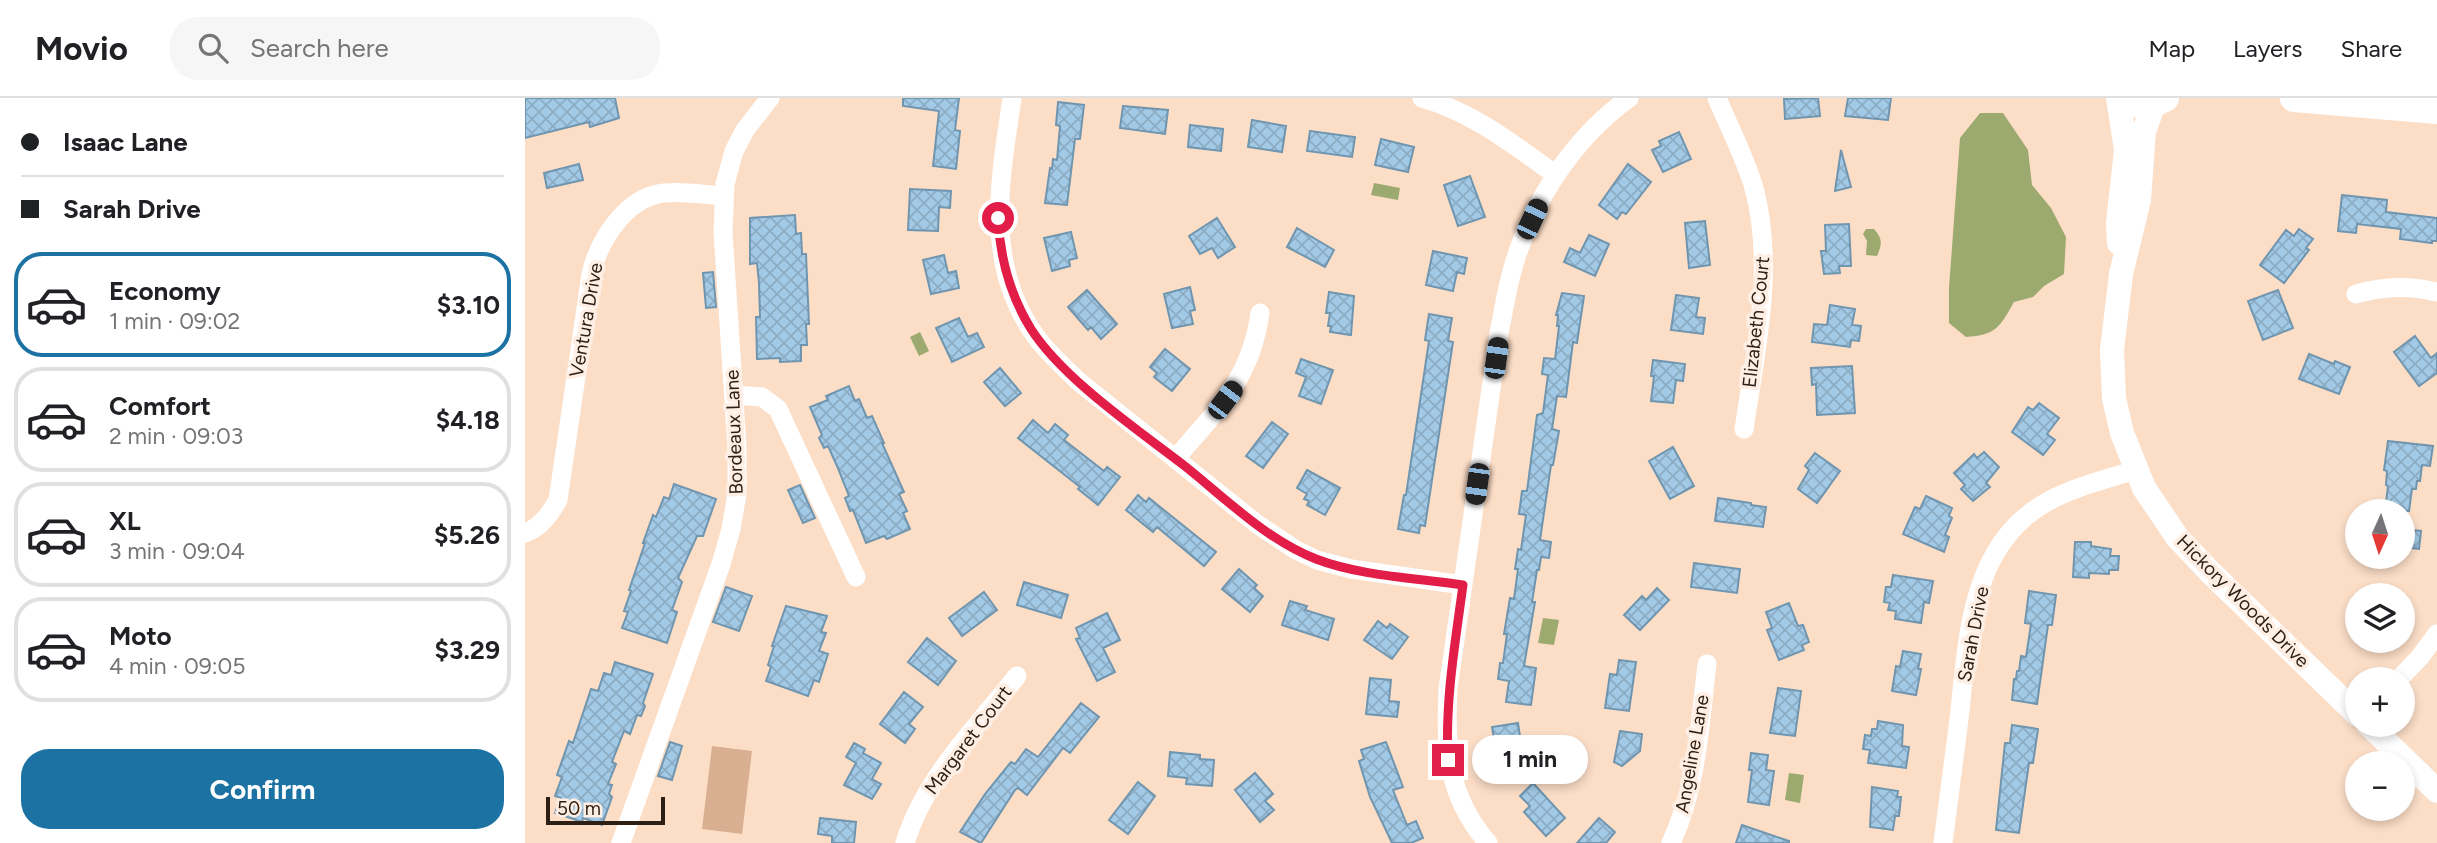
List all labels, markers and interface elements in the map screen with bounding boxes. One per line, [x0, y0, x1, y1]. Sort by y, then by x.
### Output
search box [170, 17, 660, 80]
text: Movio [35, 29, 128, 68]
icon: search [194, 29, 232, 67]
text: Search here [250, 32, 389, 64]
text: Map [2148, 34, 2195, 63]
text: Layers [2233, 34, 2302, 63]
text: Share [2340, 34, 2402, 63]
text: Isaac Lane [63, 126, 188, 158]
text: Sarah Drive [63, 193, 201, 225]
car [1514, 196, 1551, 242]
route start [982, 202, 1014, 234]
street label: Elizabeth Court [1738, 255, 1774, 389]
street label: Ventura Drive [565, 261, 607, 379]
icon: car [25, 273, 88, 336]
text: Economy [109, 275, 221, 307]
text: $3.10 [437, 289, 500, 321]
text: 1 min · 09:02 [109, 307, 240, 335]
car [1483, 336, 1510, 380]
street label: Bordeaux Lane [720, 369, 748, 495]
car [1204, 377, 1247, 423]
icon: car [25, 388, 88, 451]
text: Comfort [109, 390, 211, 422]
text: $4.18 [436, 404, 500, 436]
text: 2 min · 09:03 [109, 422, 243, 450]
car [1464, 462, 1491, 506]
north arrow [2345, 499, 2415, 569]
map controls [2345, 499, 2415, 821]
icon: car [25, 503, 88, 566]
text: XL [109, 505, 141, 537]
text: $5.26 [434, 519, 500, 551]
street label: Hickory Woods Drive [2172, 530, 2314, 672]
text: 3 min · 09:04 [109, 537, 245, 565]
button: layers [2345, 583, 2415, 653]
street label: Sarah Drive [1952, 584, 1994, 684]
icon: car [25, 618, 88, 681]
text: Moto [109, 620, 172, 652]
text: $3.29 [435, 634, 500, 666]
text: 4 min · 09:05 [109, 652, 245, 680]
button: + [2345, 667, 2415, 737]
street label: Margaret Court [920, 681, 1016, 799]
street label: Angeline Lane [1670, 693, 1714, 815]
callout: 1 min [1473, 736, 1588, 784]
route end [1432, 744, 1464, 776]
text: 1 min [1503, 745, 1557, 773]
button: Confirm [21, 749, 504, 829]
button: − [2345, 751, 2415, 821]
scale bar [546, 794, 665, 826]
text: 50 m [557, 797, 601, 820]

